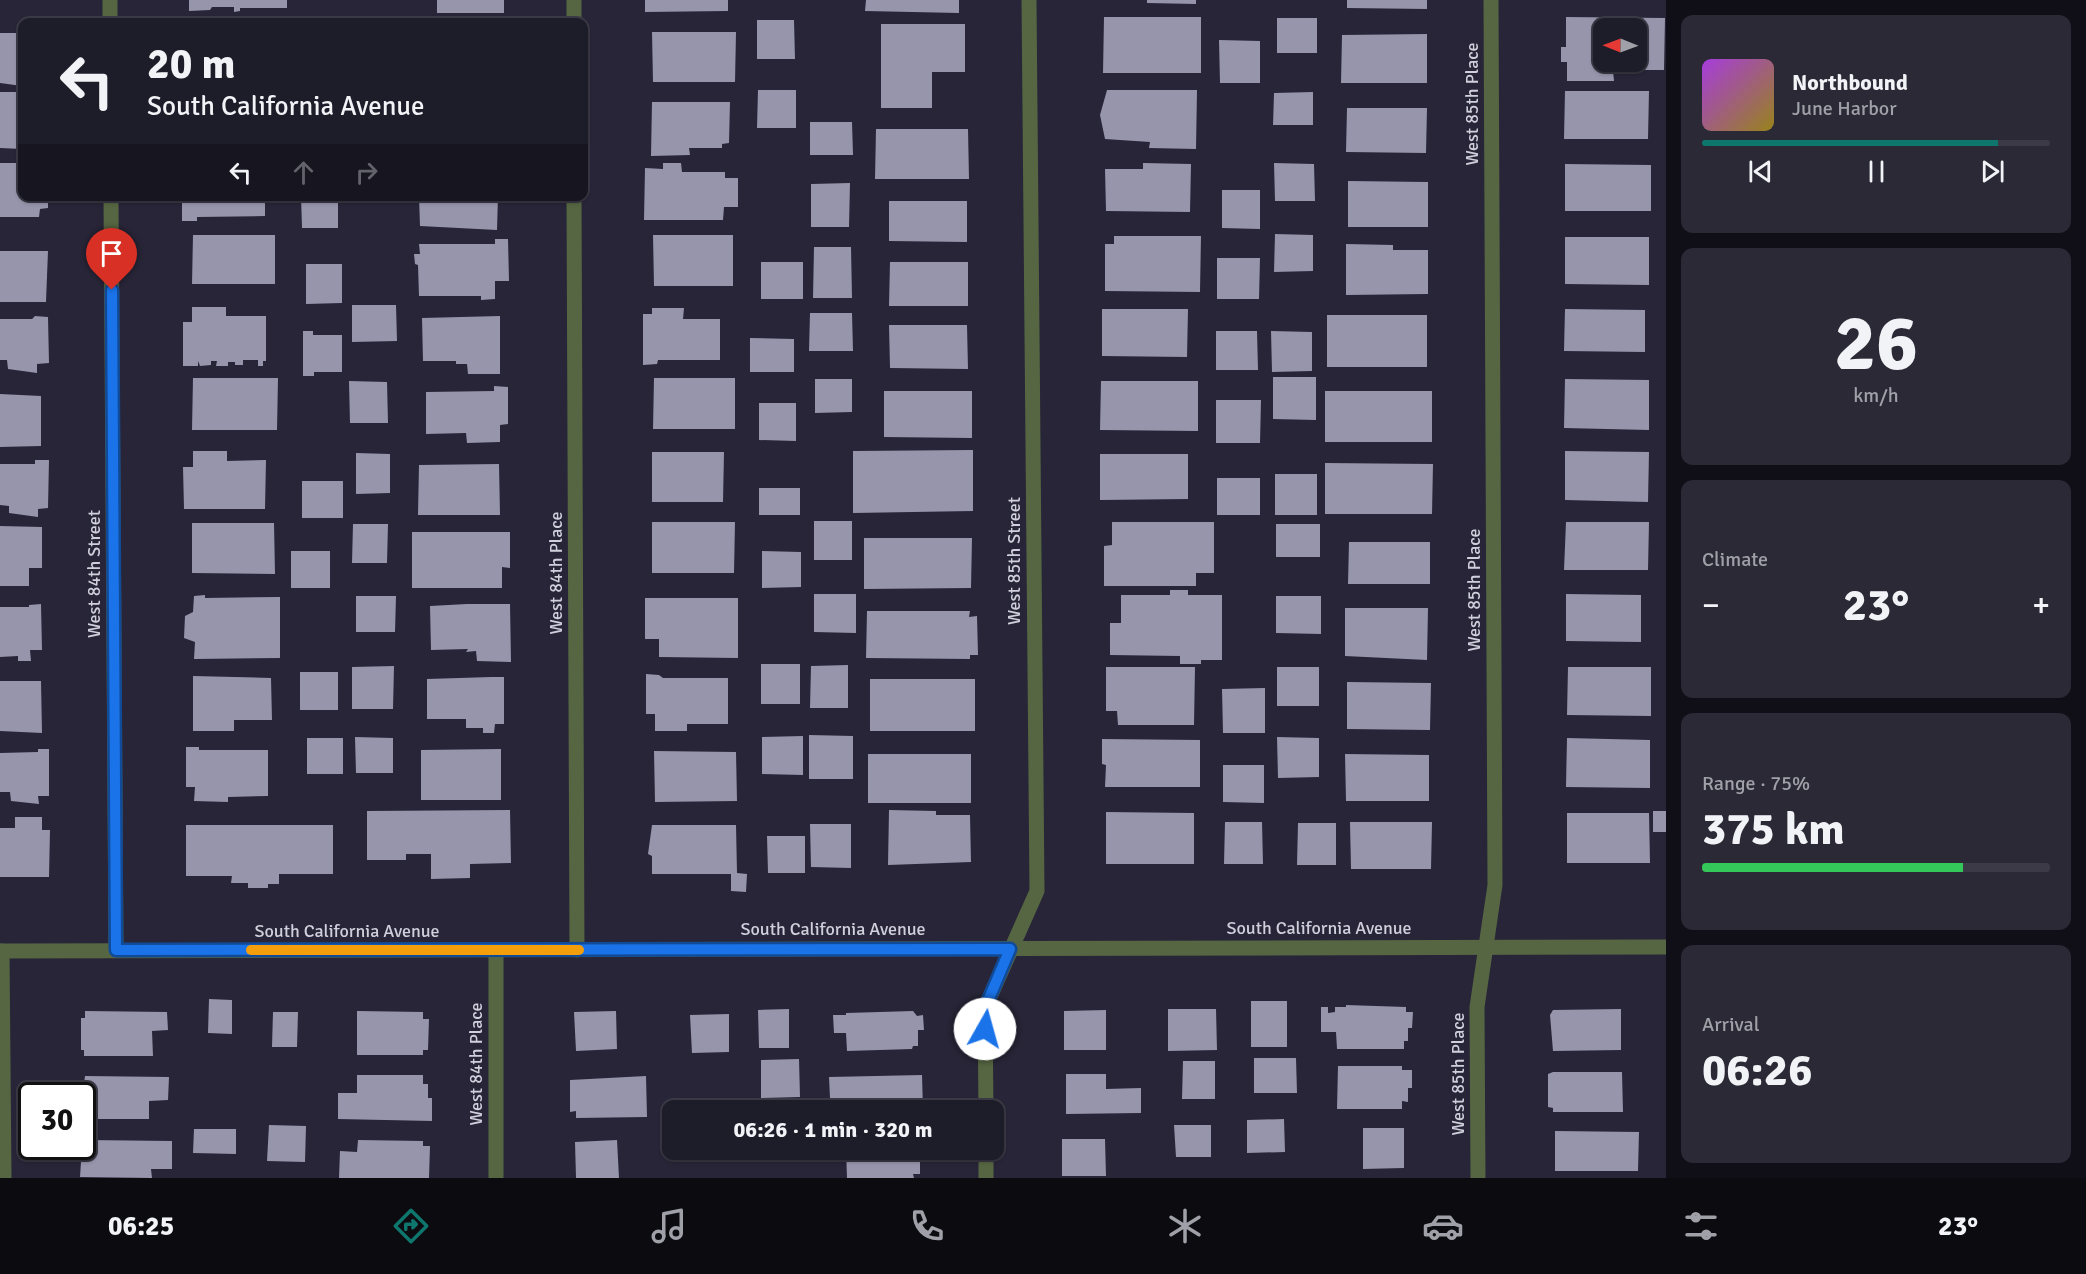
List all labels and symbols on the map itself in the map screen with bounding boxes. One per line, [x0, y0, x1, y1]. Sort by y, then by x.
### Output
north arrow [1593, 18, 1647, 72]
street label: West 85th Place [1461, 42, 1483, 166]
pin [86, 228, 137, 290]
street label: West 85th Street [1003, 497, 1025, 625]
street label: West 84th Street [83, 510, 105, 638]
street label: West 84th Place [545, 511, 567, 635]
street label: West 85th Place [1463, 528, 1485, 652]
street label: South California Avenue [1226, 917, 1412, 939]
street label: South California Avenue [740, 918, 926, 940]
street label: South California Avenue [254, 920, 440, 942]
position arrow [953, 997, 1017, 1061]
street label: West 84th Place [465, 1002, 487, 1126]
street label: West 85th Place [1447, 1012, 1469, 1136]
speed limit sign: 30 [18, 1082, 96, 1160]

